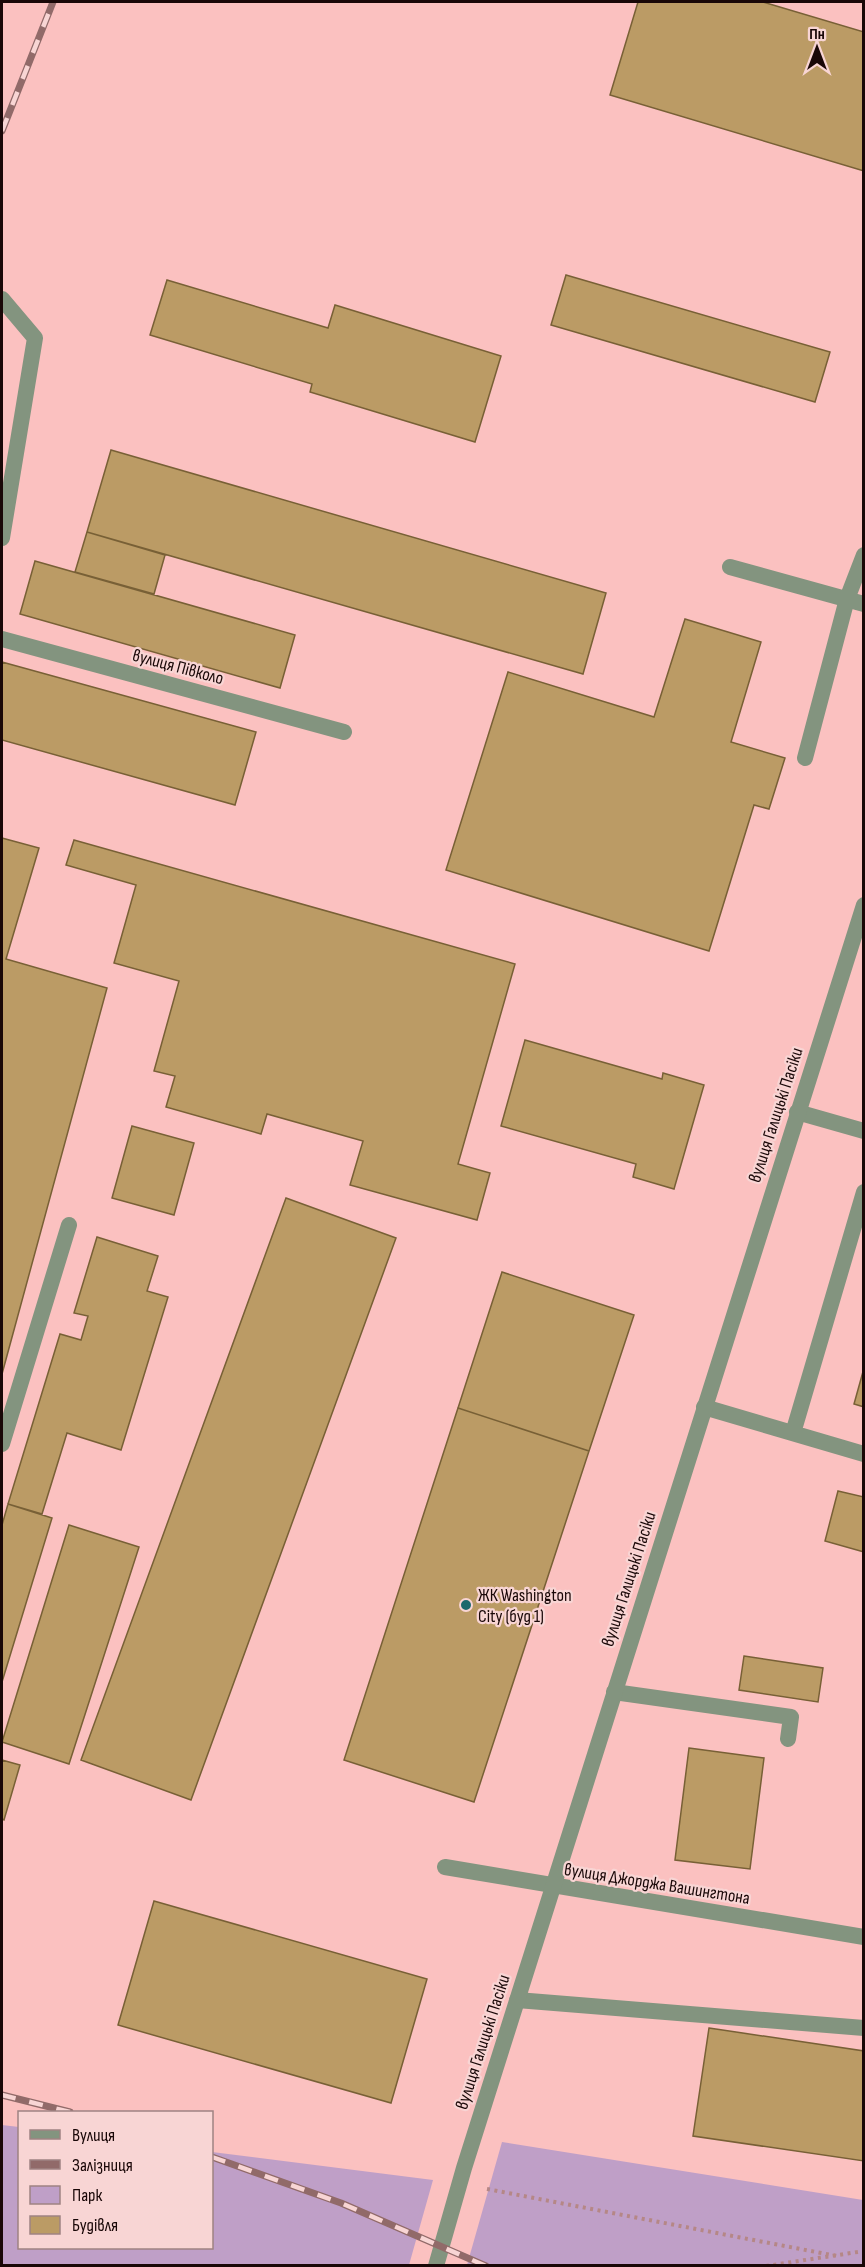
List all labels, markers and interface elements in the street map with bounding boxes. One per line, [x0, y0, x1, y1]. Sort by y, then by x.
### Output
north arrow [787, 18, 847, 78]
text: Пн [809, 25, 825, 44]
street label: вулиця Півколо [130, 645, 226, 689]
street label: вулиця Галицькі Пасіки [744, 1045, 808, 1185]
street label: вулиця Галицькі Пасіки [597, 1509, 661, 1649]
place label: ЖК Washington City (буд 1) [478, 1585, 572, 1627]
marker: ЖК Washington City (буд 1) [459, 1598, 473, 1612]
street label: вулиця Джорджа Вашингтона [563, 1859, 751, 1909]
street label: вулиця Галицькі Пасіки [451, 1972, 515, 2112]
legend [18, 2111, 213, 2249]
text: Вулиця [72, 2125, 115, 2146]
text: Залізниця [72, 2155, 133, 2176]
text: Парк [72, 2185, 103, 2206]
text: Будівля [72, 2215, 118, 2236]

